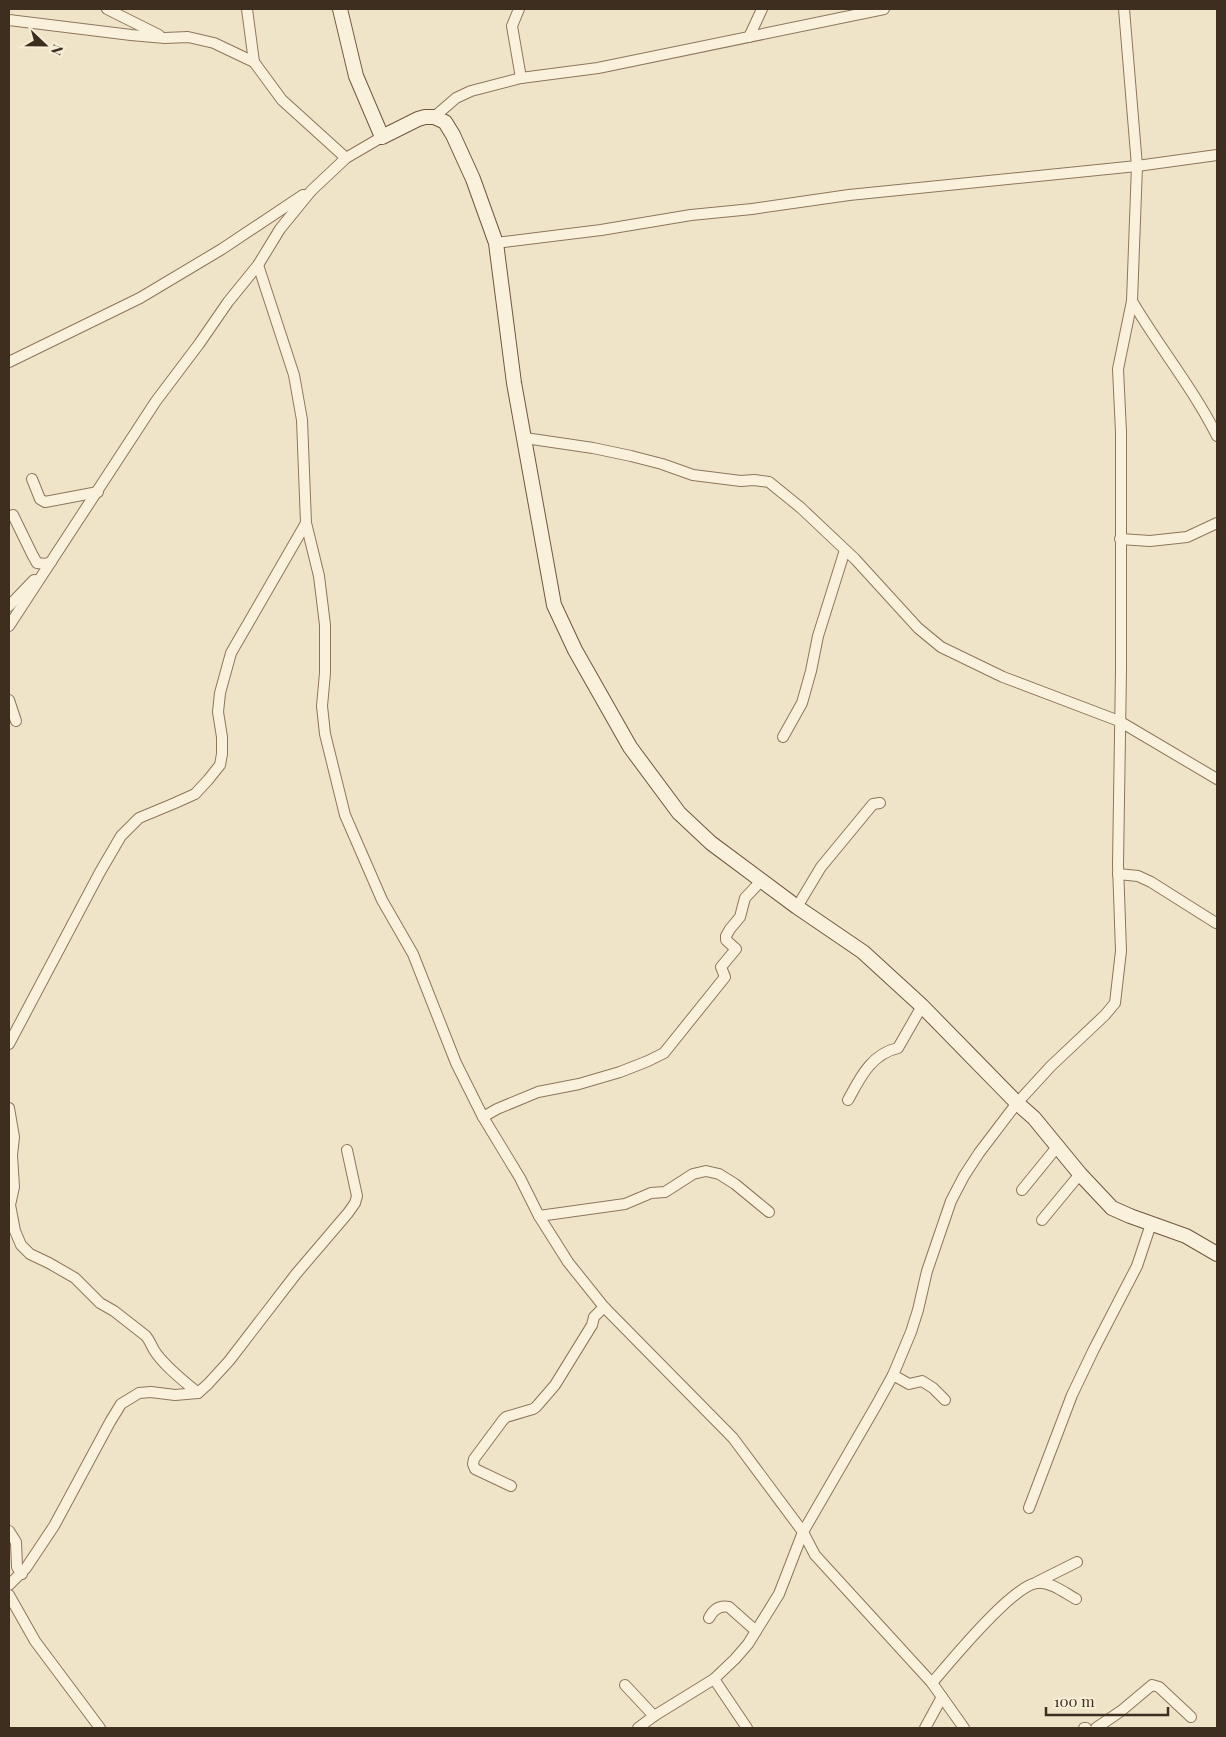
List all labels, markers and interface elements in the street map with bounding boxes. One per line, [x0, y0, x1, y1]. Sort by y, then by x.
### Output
north arrow [20, 20, 70, 70]
text: N [47, 42, 68, 58]
scale bar [1046, 1684, 1168, 1716]
text: 100 m [1054, 1691, 1095, 1711]

